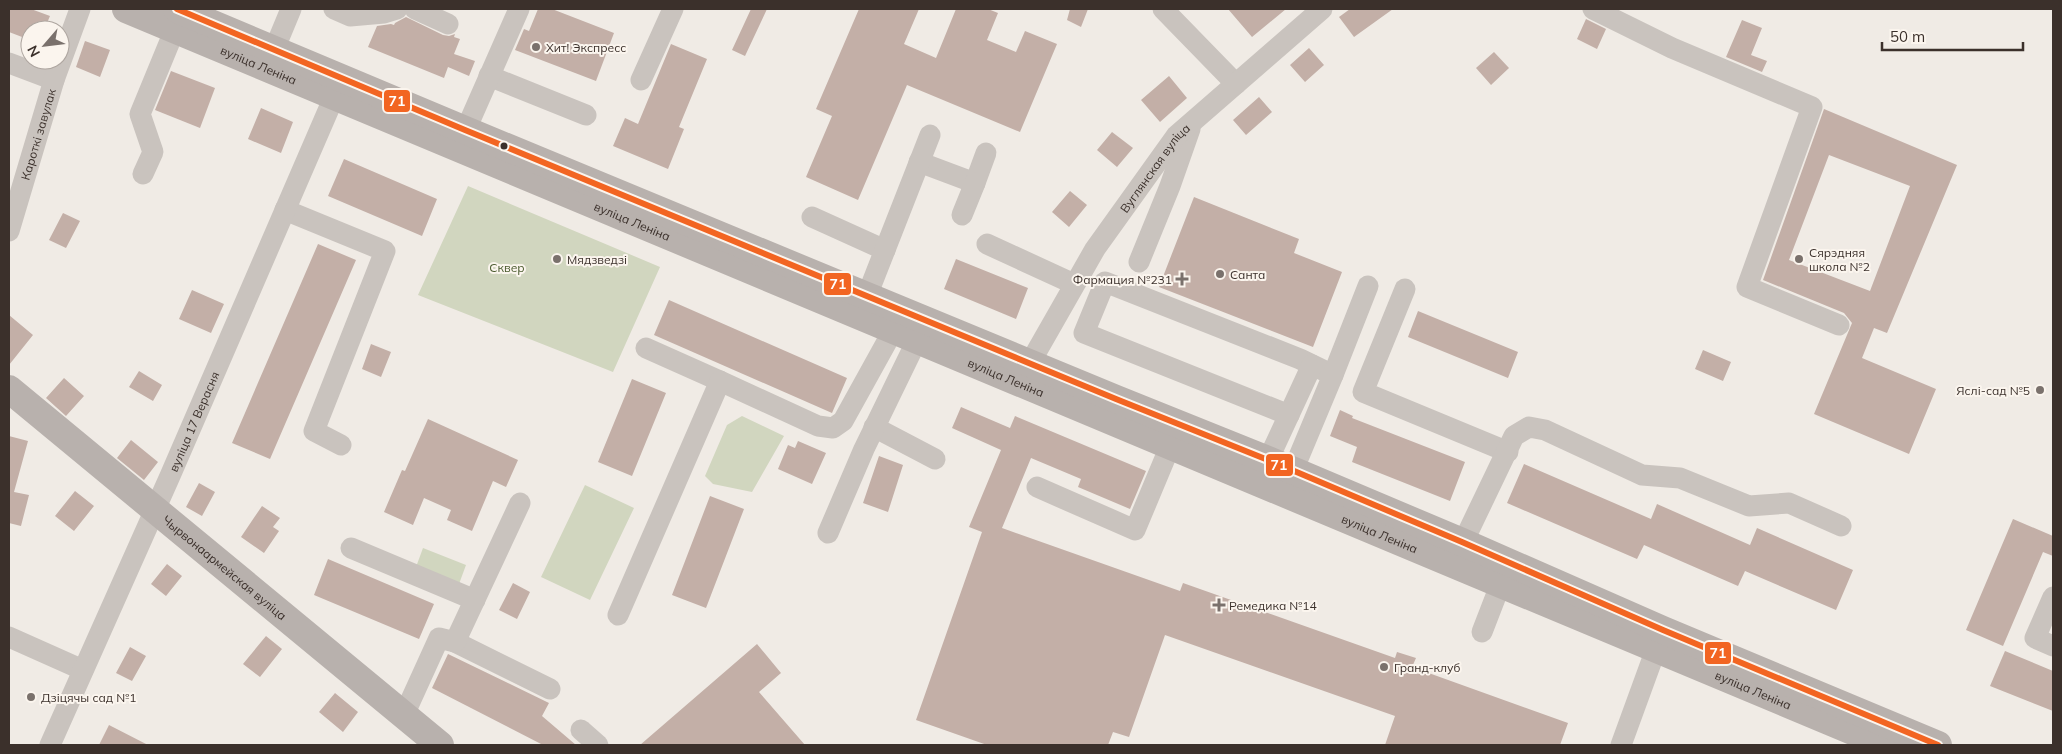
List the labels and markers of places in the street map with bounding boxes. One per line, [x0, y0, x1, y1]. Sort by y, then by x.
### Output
place label: Хит! Экспресс [546, 40, 626, 55]
marker: Хит! Экспресс [530, 41, 542, 53]
unlabelled marker [499, 141, 509, 151]
place label: Сярэдняя школа №2 [1809, 245, 1870, 274]
place label: Мядзведзі [567, 252, 627, 267]
marker: Мядзведзі [551, 253, 563, 265]
marker: Сярэдняя школа №2 [1793, 253, 1805, 265]
place label: Санта [1230, 267, 1265, 282]
marker: Санта [1214, 268, 1226, 280]
place label: Фармация №231 [1073, 272, 1172, 287]
marker: Фармация №231 [1176, 273, 1188, 285]
place label: Яслі-сад №5 [1956, 383, 2030, 398]
marker: Яслі-сад №5 [2034, 384, 2046, 396]
place label: Ремедика №14 [1229, 598, 1317, 613]
marker: Ремедика №14 [1213, 599, 1225, 611]
place label: Гранд-клуб [1394, 660, 1461, 675]
marker: Гранд-клуб [1378, 661, 1390, 673]
place label: Дзіцячы сад №1 [41, 690, 136, 705]
marker: Дзіцячы сад №1 [25, 691, 37, 703]

